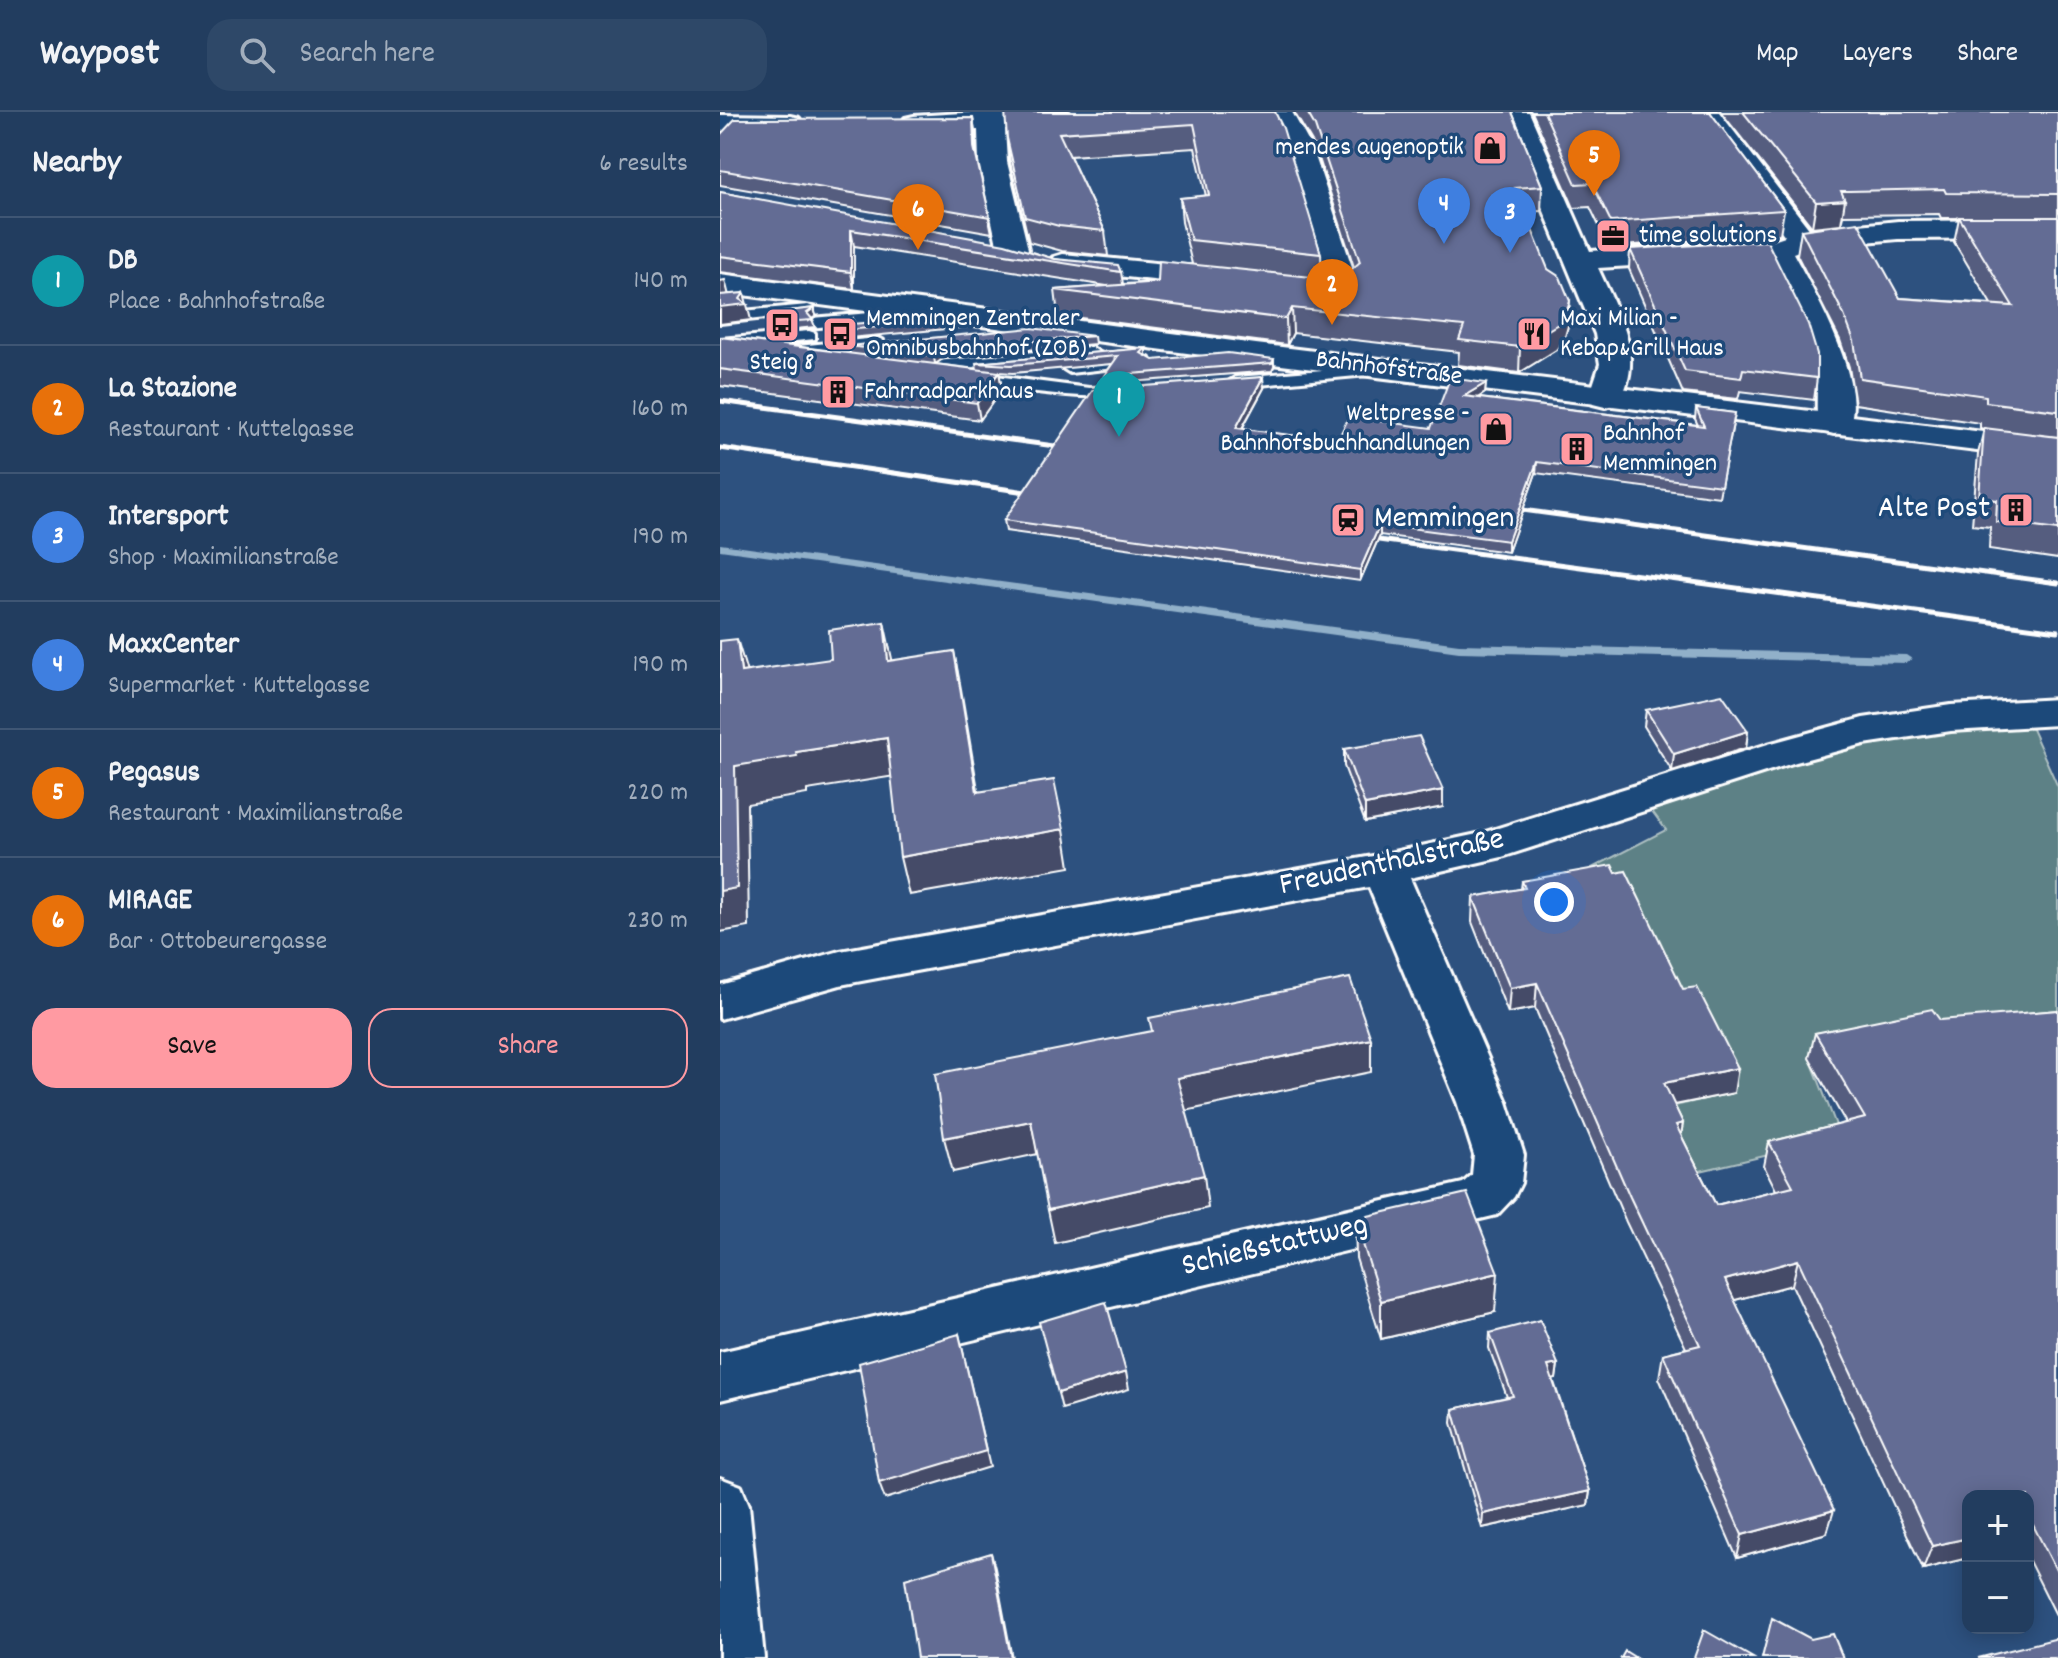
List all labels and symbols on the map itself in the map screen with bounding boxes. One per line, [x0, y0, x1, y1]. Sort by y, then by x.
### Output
shop icon: mendes augenoptik [1471, 129, 1509, 167]
place label: mendes augenoptik [1275, 130, 1464, 167]
pin: 5 [1568, 130, 1620, 196]
pin: 4 [1418, 178, 1470, 244]
pin: 6 [892, 184, 944, 250]
pin: 3 [1484, 187, 1536, 253]
office icon: time solutions [1594, 217, 1632, 255]
place label: time solutions [1639, 218, 1777, 255]
pin: 2 [1306, 259, 1358, 325]
place label: Memmingen Zentraler Omnibusbahnhof (ZOB) [866, 301, 1087, 368]
place label: Maxi Milian - Kebap&Grill Haus [1560, 301, 1724, 368]
bus stop icon: Steig 8 [763, 306, 801, 344]
bus stop icon: Memmingen Zentraler Omnibusbahnhof (ZOB) [821, 315, 859, 353]
restaurant icon: Maxi Milian - Kebap&Grill Haus [1515, 315, 1553, 353]
street label: Bahnhofstraße [1314, 342, 1464, 396]
place label: Steig 8 [749, 345, 815, 382]
pin: 1 [1093, 371, 1145, 437]
building icon: Fahrradparkhaus [819, 373, 857, 411]
place label: Fahrradparkhaus [864, 374, 1034, 411]
place label: Weltpresse - Bahnhofsbuchhandlungen [1221, 396, 1470, 463]
shop icon: Weltpresse - Bahnhofsbuchhandlungen [1477, 410, 1515, 448]
place label: Bahnhof Memmingen [1603, 416, 1717, 483]
building icon: Bahnhof Memmingen [1558, 430, 1596, 468]
place label: Alte Post [1878, 487, 1990, 533]
building icon: Alte Post [1997, 491, 2035, 529]
place label: Memmingen [1374, 497, 1514, 543]
station icon: Memmingen [1329, 501, 1367, 539]
street label: Freudenthalstraße [1276, 818, 1508, 910]
your location [1534, 882, 1574, 922]
street label: Schießstattweg [1178, 1203, 1372, 1291]

